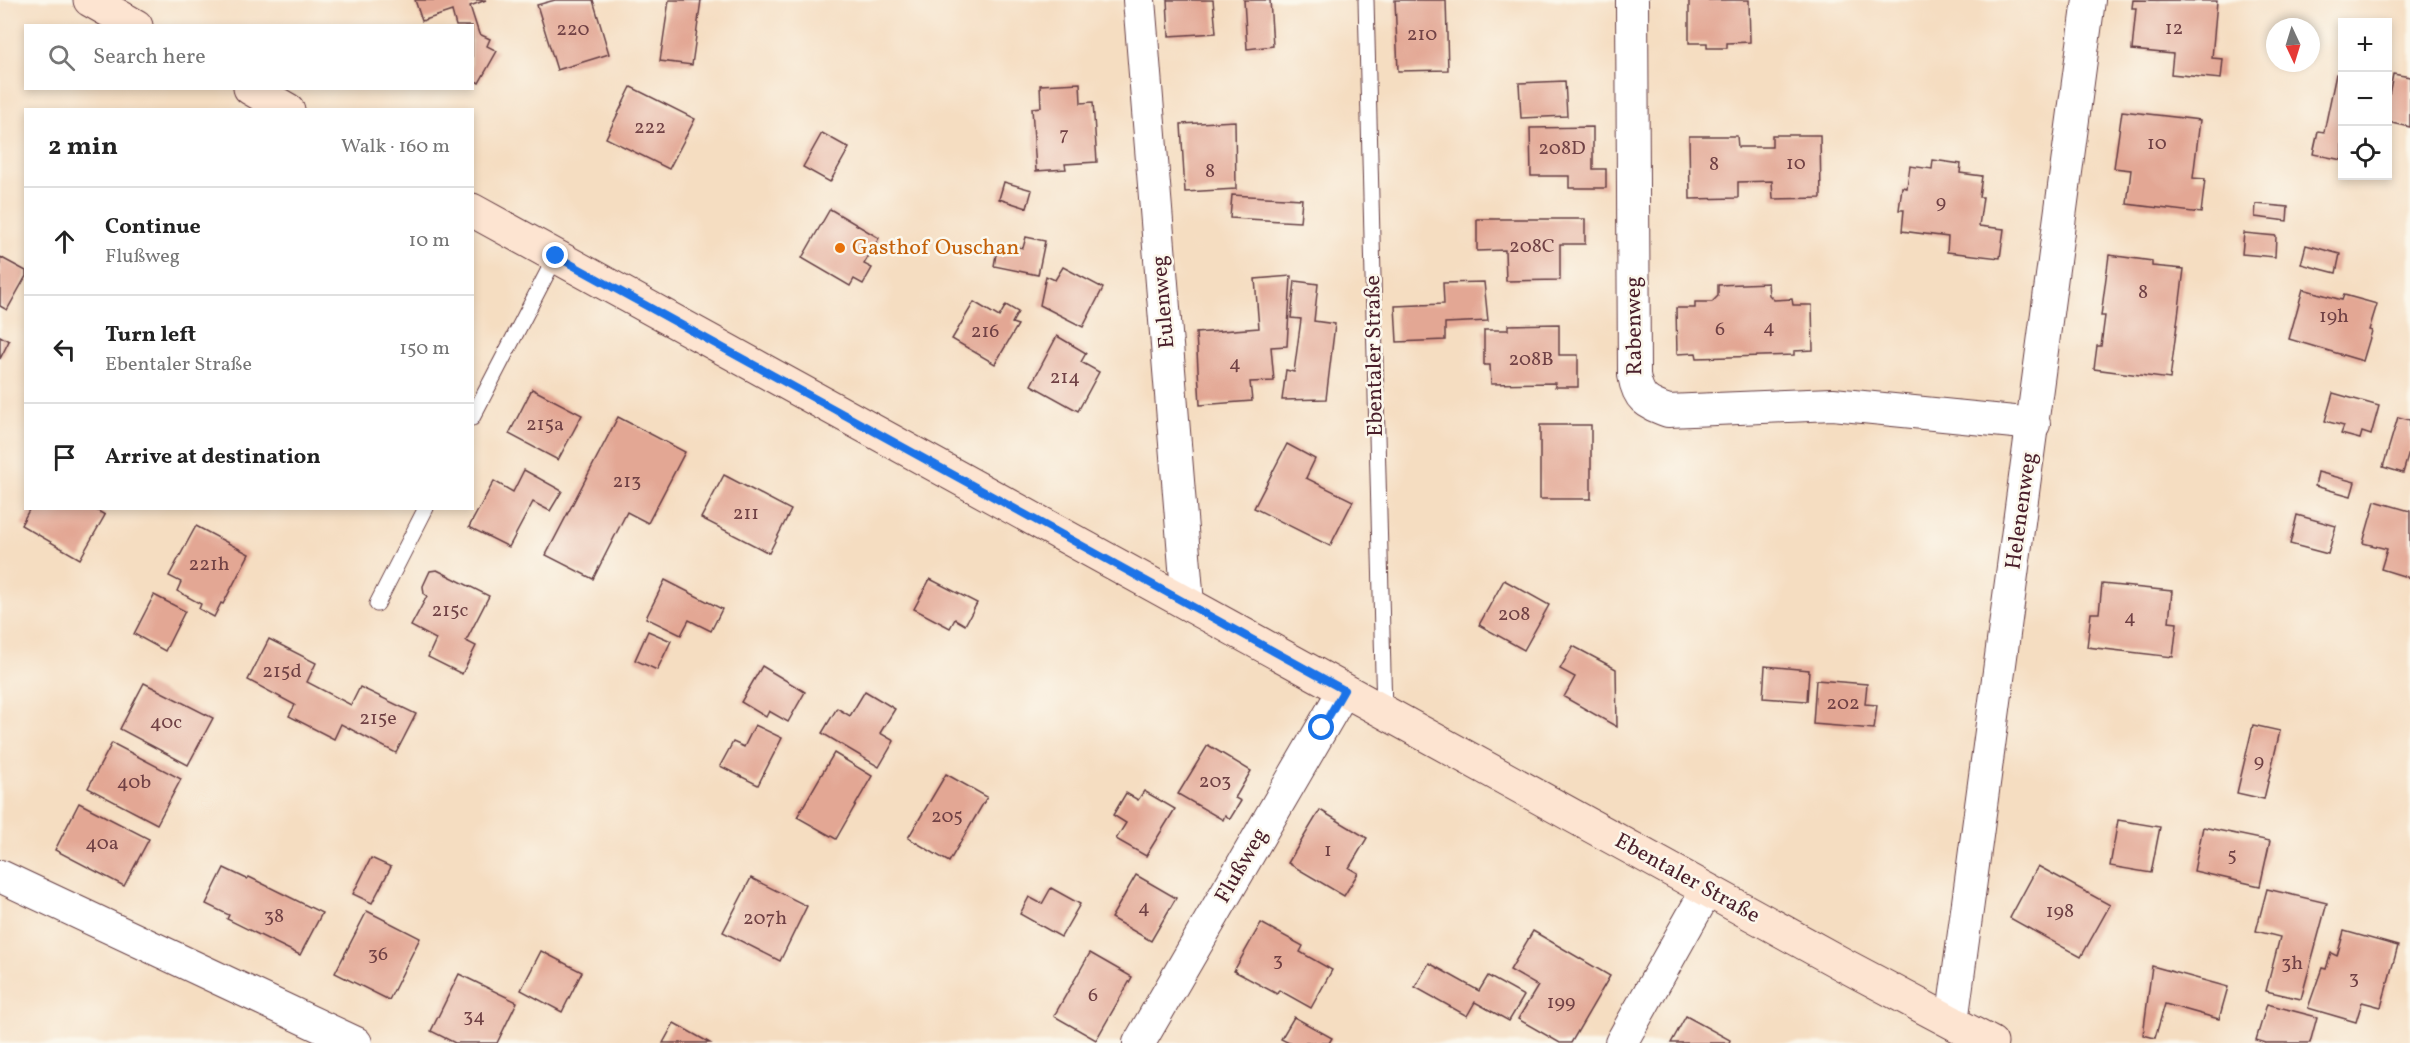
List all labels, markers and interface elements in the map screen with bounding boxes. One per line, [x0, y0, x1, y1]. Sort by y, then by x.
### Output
house number: 12 [2165, 15, 2183, 43]
house number: 220 [556, 16, 590, 44]
north arrow [2266, 18, 2320, 72]
map controls [2338, 18, 2392, 180]
button: + [2338, 18, 2392, 72]
house number: 210 [1407, 21, 1437, 49]
search box [24, 24, 474, 90]
icon: search [45, 41, 78, 74]
text: Search here [93, 42, 206, 73]
button: − [2338, 72, 2392, 126]
house number: 222 [634, 114, 666, 142]
house number: 7 [1059, 121, 1069, 149]
button: locate [2338, 126, 2392, 180]
text: 2 min [48, 129, 118, 165]
house number: 10 [2147, 130, 2167, 158]
text: Walk · 160 m [341, 133, 450, 161]
house number: 208D [1538, 135, 1586, 163]
house number: 10 [1786, 150, 1806, 178]
house number: 8 [1709, 151, 1719, 179]
house number: 8 [1205, 158, 1215, 186]
house number: 9 [1936, 189, 1946, 217]
text: Continue [105, 212, 201, 243]
icon: ahead [48, 225, 81, 258]
text: 10 m [409, 227, 450, 255]
place label: Gasthof Ouschan [852, 233, 1020, 264]
house number: 208C [1509, 233, 1555, 261]
marker: Gasthof Ouschan [833, 241, 847, 255]
route end [542, 242, 568, 268]
text: Flußweg [105, 243, 180, 271]
street label: Eulenweg [1144, 254, 1184, 350]
street label: Ebentaler Straße [1358, 275, 1392, 437]
street label: Rabenweg [1619, 276, 1651, 376]
house number: 8 [2138, 279, 2148, 307]
house number: 19h [2319, 303, 2349, 331]
house number: 4 [1763, 314, 1775, 342]
house number: 6 [1715, 316, 1725, 344]
house number: 216 [971, 318, 999, 346]
text: Turn left [105, 320, 196, 351]
icon: left [48, 333, 81, 366]
text: 150 m [399, 335, 450, 363]
house number: 208B [1508, 346, 1554, 374]
house number: 4 [1229, 350, 1241, 378]
text: Ebentaler Straße [105, 351, 252, 379]
house number: 214 [1050, 364, 1080, 392]
house number: 215a [526, 411, 564, 439]
icon: arrive [48, 441, 81, 474]
text: Arrive at destination [105, 442, 321, 473]
street label: Helenenweg [1998, 450, 2046, 572]
house number: 213 [613, 468, 641, 496]
house number: 211 [733, 500, 759, 528]
house number: 221h [188, 551, 230, 579]
house number: 215c [431, 597, 469, 625]
house number: 208 [1498, 601, 1530, 629]
house number: 4 [2124, 604, 2136, 632]
house number: 215d [262, 658, 302, 686]
house number: 202 [1826, 690, 1860, 718]
house number: 215e [359, 705, 397, 733]
house number: 40c [150, 709, 182, 737]
route start [1308, 714, 1334, 740]
house number: 9 [2254, 748, 2264, 776]
house number: 203 [1199, 768, 1231, 796]
house number: 40b [117, 769, 151, 797]
house number: 205 [931, 803, 963, 831]
street label: Flußweg [1208, 823, 1276, 909]
street label: Ebentaler Straße [1609, 826, 1765, 932]
house number: 40a [85, 830, 119, 858]
house number: 1 [1324, 837, 1332, 865]
house number: 5 [2227, 842, 2237, 870]
house number: 4 [1138, 894, 1150, 922]
house number: 198 [2046, 898, 2074, 926]
house number: 38 [264, 903, 284, 931]
house number: 207h [743, 905, 787, 933]
house number: 36 [368, 941, 388, 969]
house number: 3 [1273, 947, 1283, 975]
house number: 3h [2281, 950, 2303, 978]
house number: 3 [2349, 965, 2359, 993]
house number: 6 [1088, 982, 1098, 1010]
house number: 199 [1547, 989, 1575, 1017]
house number: 34 [463, 1003, 485, 1031]

